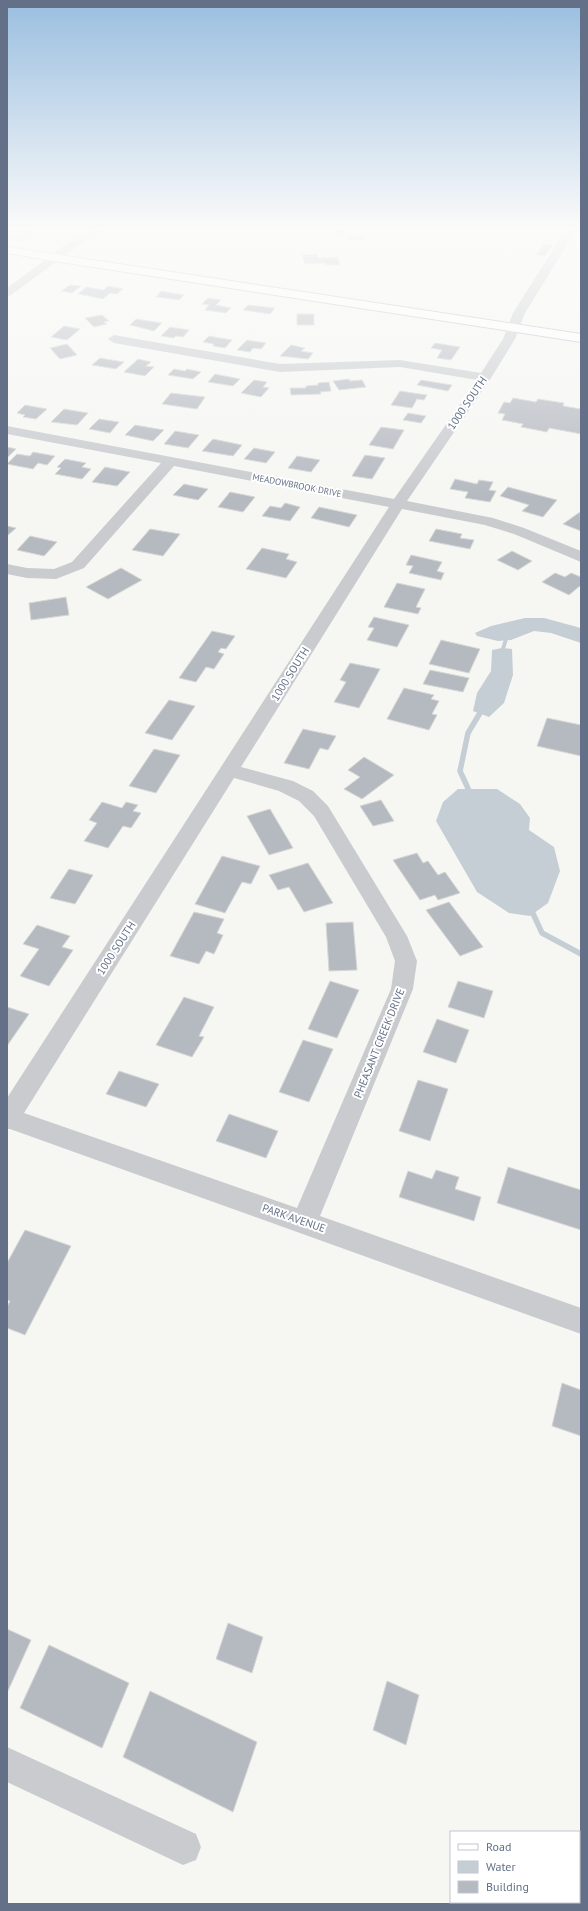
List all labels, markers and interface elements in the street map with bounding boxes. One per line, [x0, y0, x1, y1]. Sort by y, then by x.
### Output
street label: 1000 SOUTH [444, 374, 490, 432]
street label: MEADOWBROOK DRIVE [252, 471, 343, 499]
street label: 1000 SOUTH [268, 644, 312, 704]
street label: 1000 SOUTH [94, 919, 138, 977]
street label: PHEASANT CREEK DRIVE [351, 986, 407, 1100]
street label: PARK AVENUE [261, 1201, 328, 1235]
legend [450, 1831, 580, 1903]
text: Road [486, 1839, 511, 1854]
text: Water [486, 1859, 516, 1874]
text: Building [486, 1879, 529, 1894]

